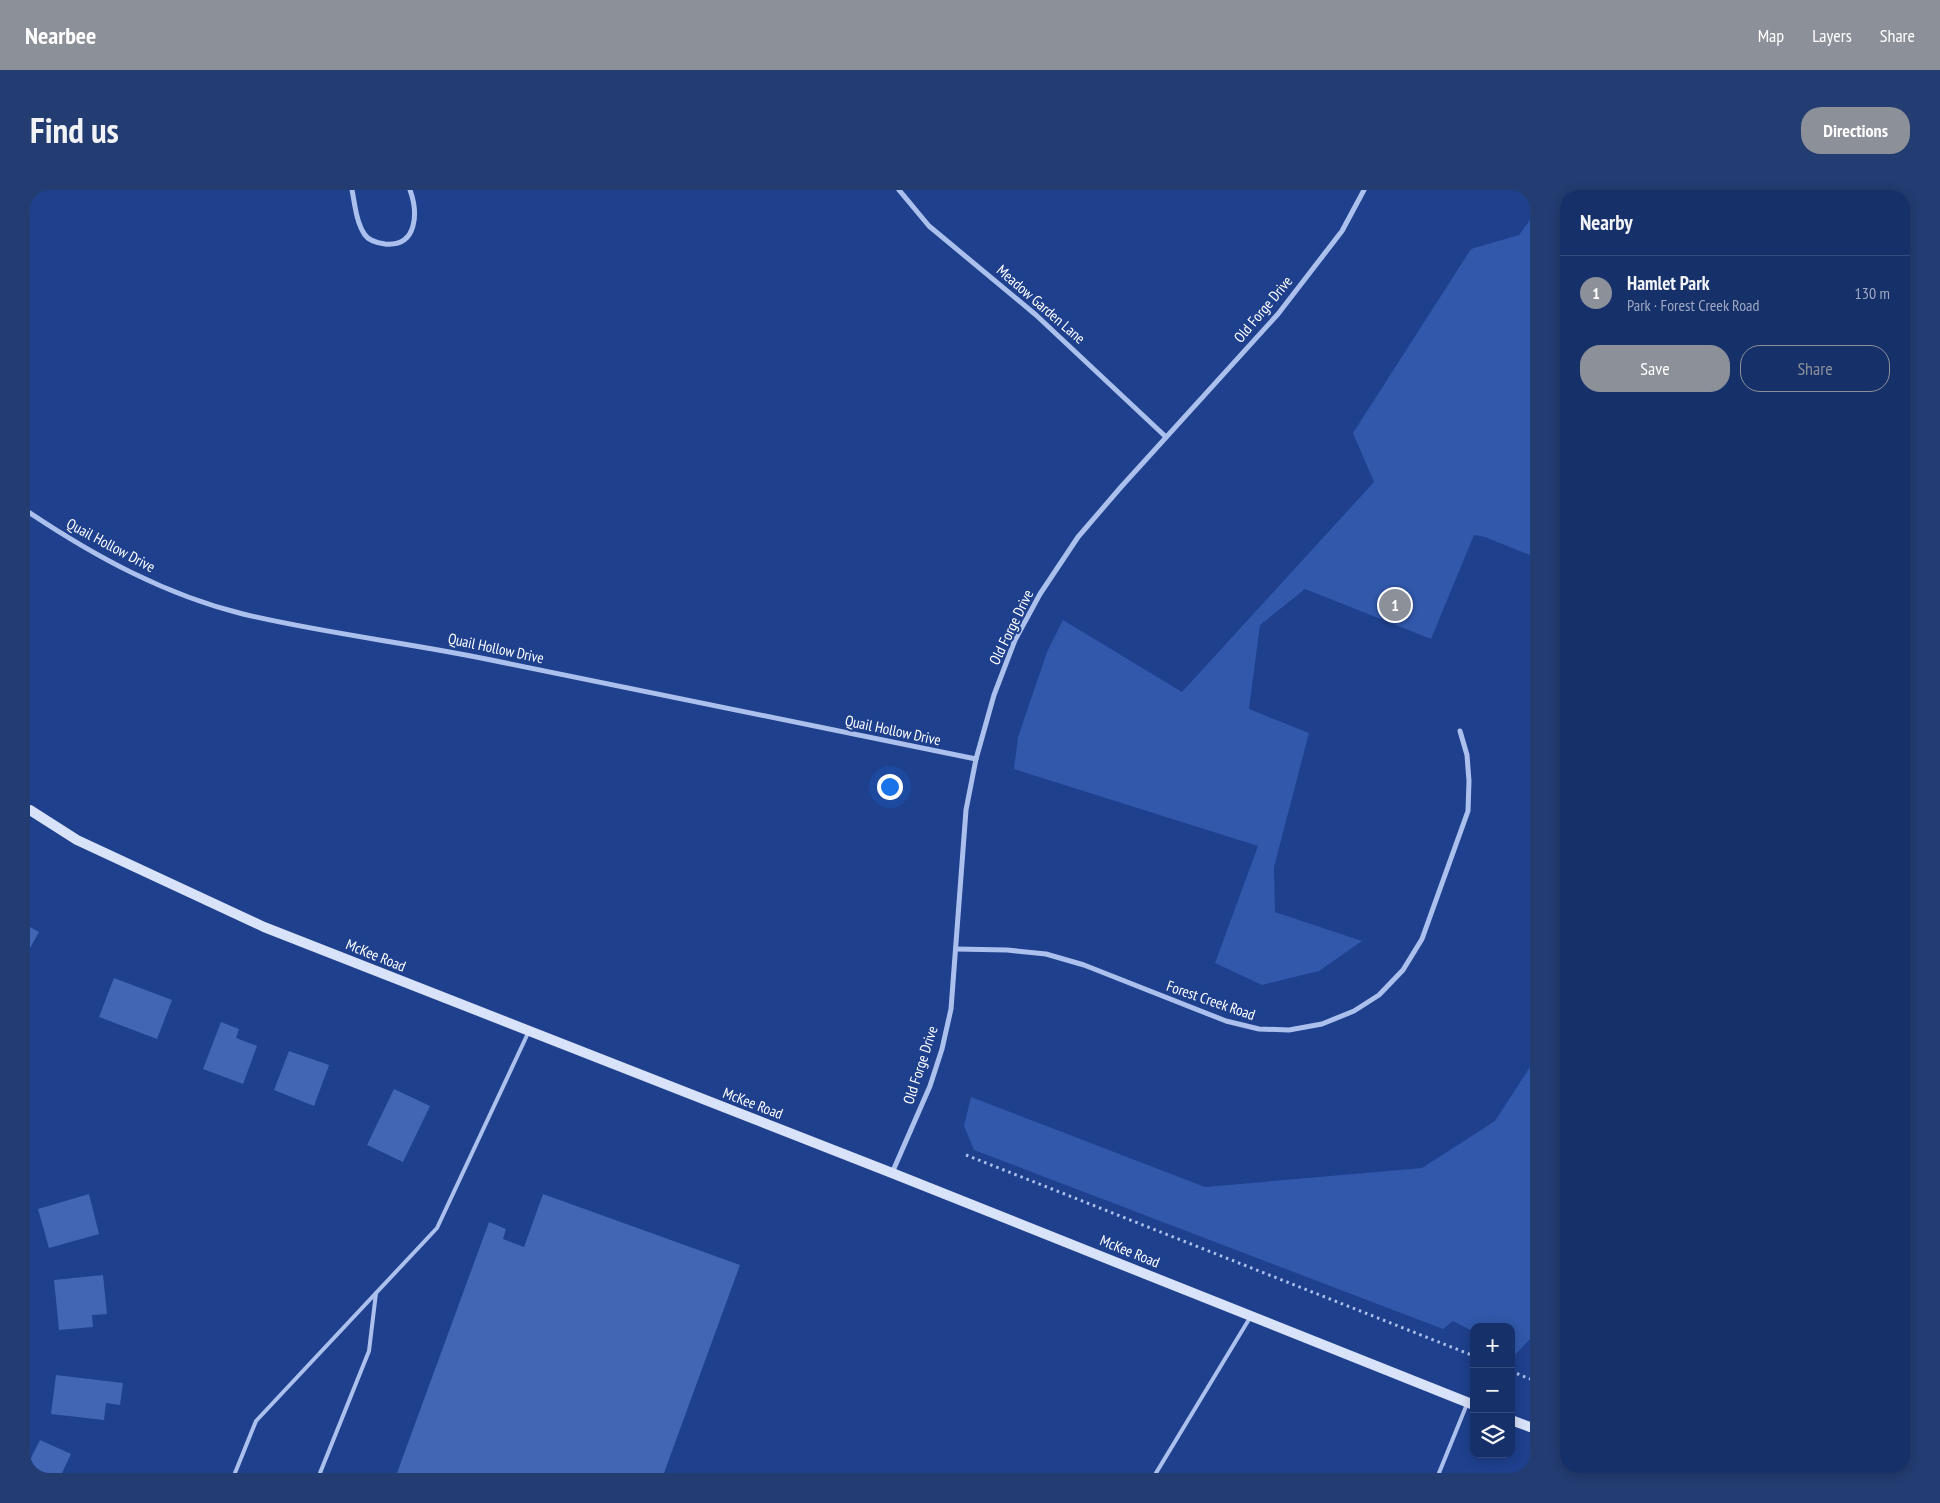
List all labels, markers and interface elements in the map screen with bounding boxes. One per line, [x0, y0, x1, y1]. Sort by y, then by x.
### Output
text: Nearbee [25, 20, 96, 51]
text: Map [1758, 24, 1784, 47]
text: Layers [1812, 24, 1852, 47]
text: Share [1880, 24, 1915, 47]
text: Find us [30, 107, 119, 153]
button: Directions [1801, 107, 1910, 154]
text: Nearby [1580, 209, 1633, 236]
street label: Meadow Garden Lane [993, 260, 1089, 348]
text: Hamlet Park [1627, 271, 1710, 295]
street label: Old Forge Drive [1230, 272, 1296, 346]
text: 1 [1592, 283, 1600, 303]
text: 130 m [1855, 283, 1890, 303]
text: Park · Forest Creek Road [1627, 295, 1759, 315]
button: Save [1580, 345, 1730, 392]
button: Share [1740, 345, 1890, 392]
street label: Quail Hollow Drive [63, 514, 159, 576]
street label: Old Forge Drive [985, 586, 1037, 668]
pin: 1 [1379, 586, 1411, 624]
street label: Quail Hollow Drive [446, 629, 546, 667]
street label: Quail Hollow Drive [843, 711, 943, 749]
your location [877, 774, 903, 800]
street label: McKee Road [343, 934, 409, 976]
street label: Forest Creek Road [1164, 976, 1258, 1024]
street label: Old Forge Drive [898, 1023, 942, 1107]
street label: McKee Road [720, 1083, 786, 1123]
street label: McKee Road [1097, 1230, 1163, 1272]
map controls [1470, 1323, 1515, 1458]
button: + [1470, 1323, 1515, 1368]
button: − [1470, 1368, 1515, 1413]
button: layers [1470, 1413, 1515, 1458]

